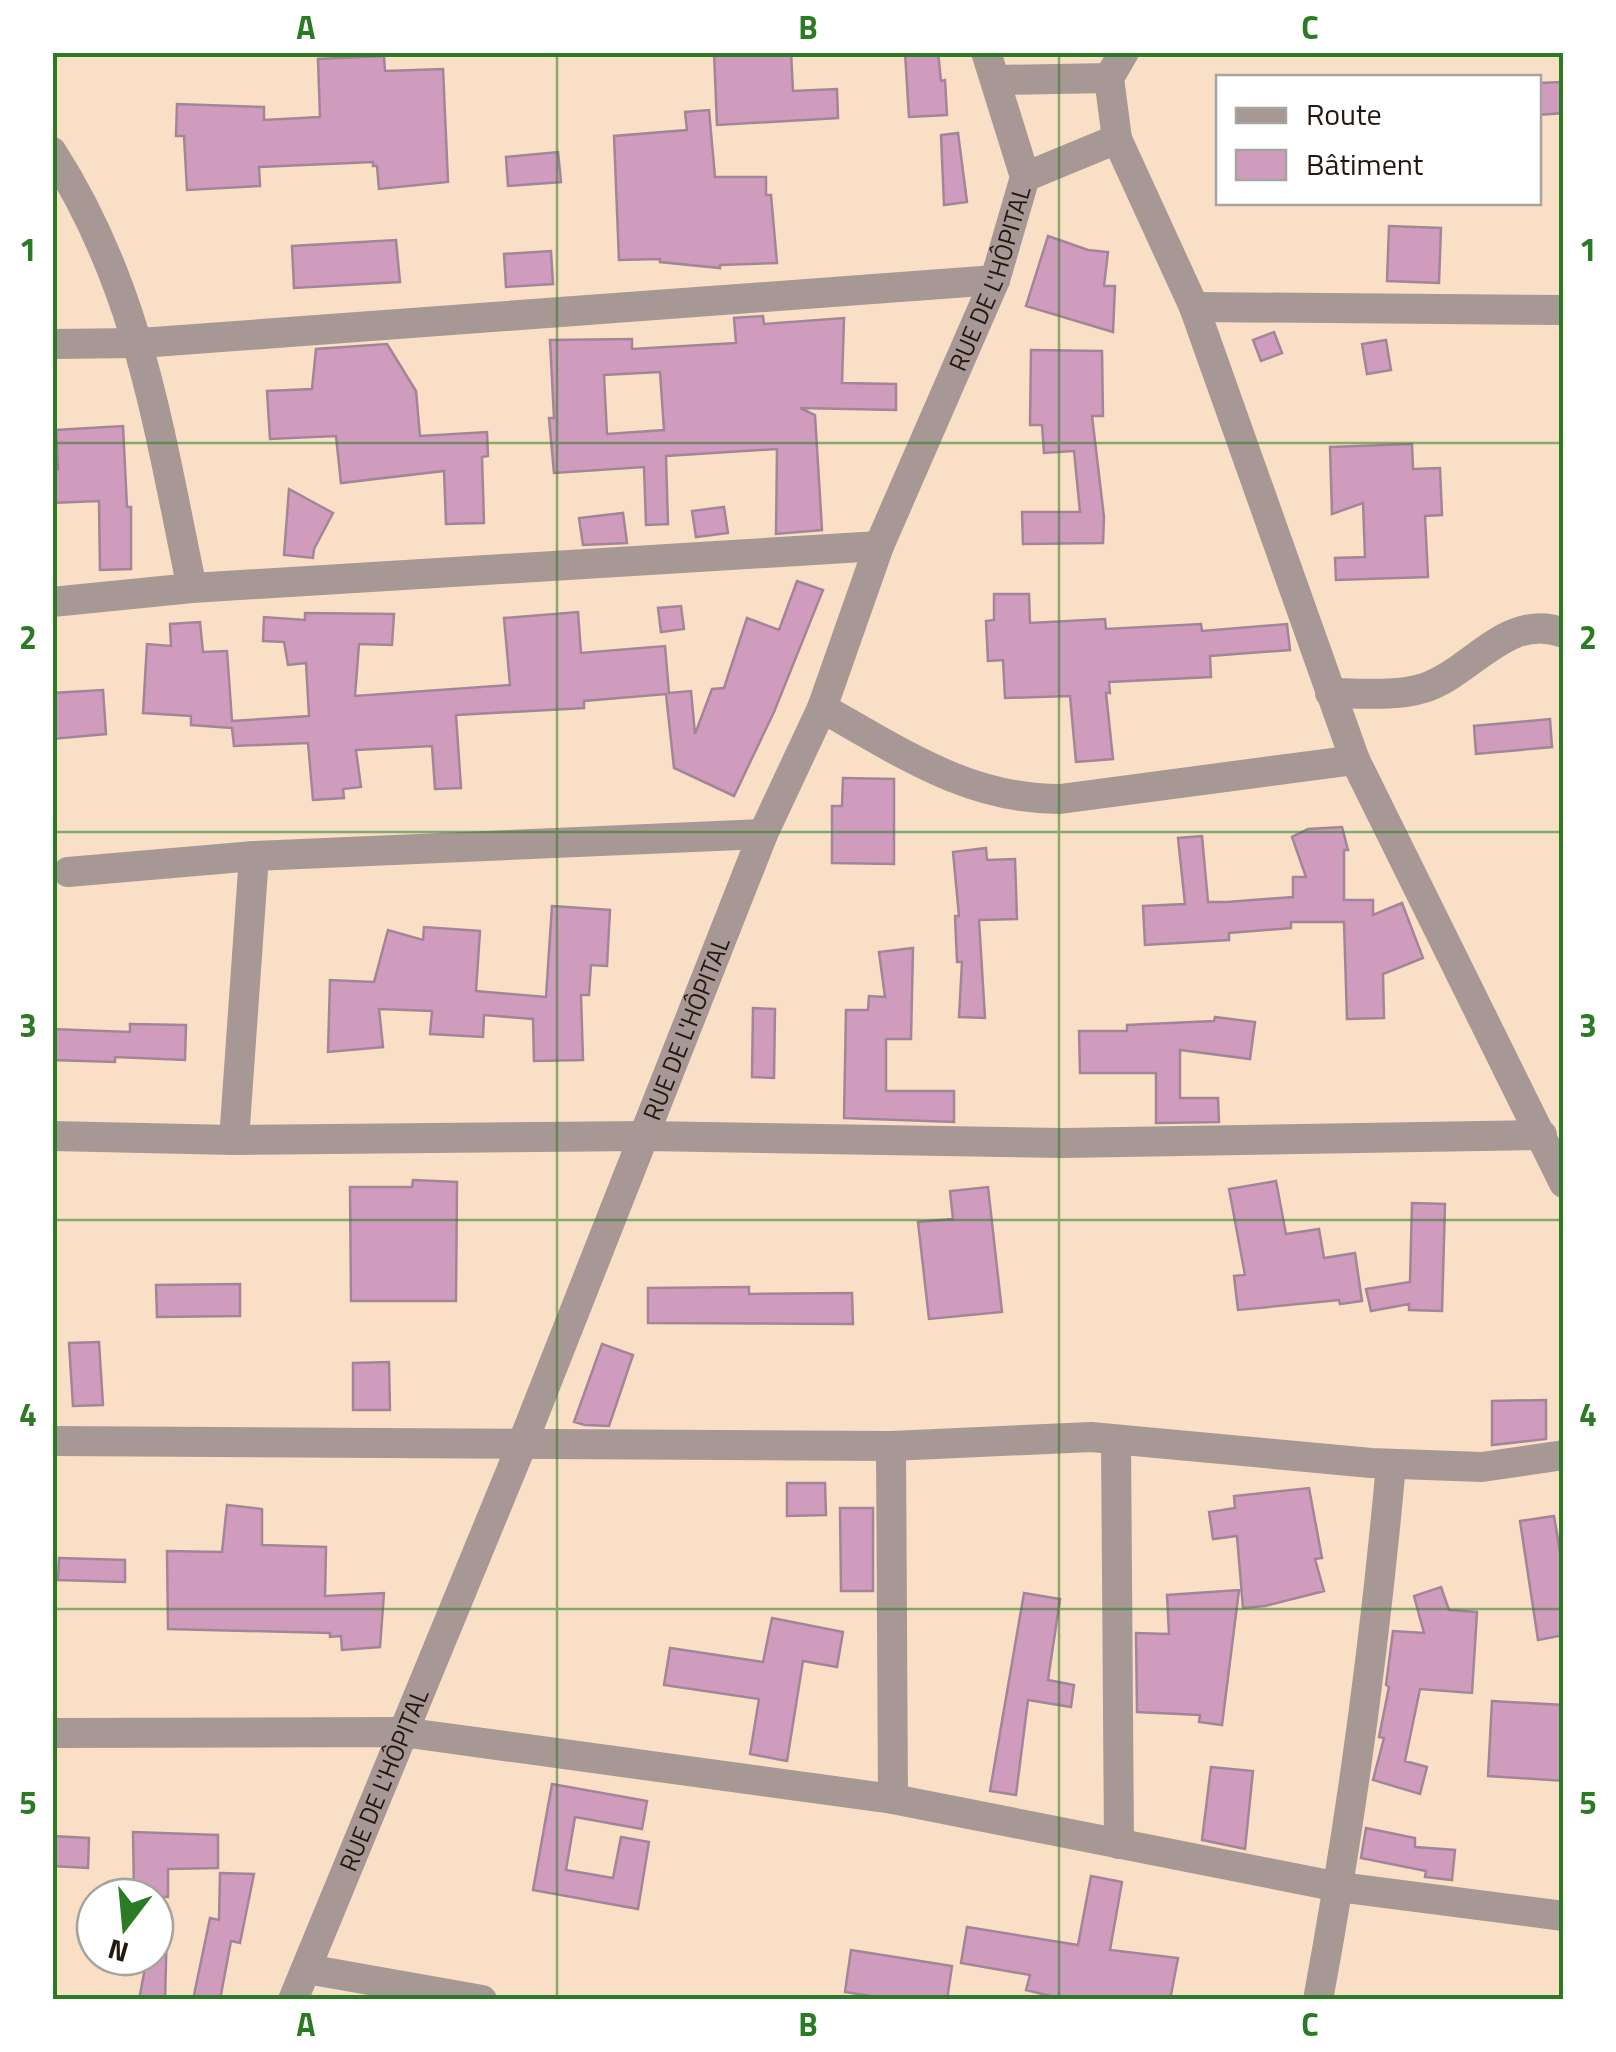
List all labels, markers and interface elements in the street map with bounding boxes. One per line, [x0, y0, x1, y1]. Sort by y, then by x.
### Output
text: A [296, 3, 316, 51]
text: B [798, 3, 818, 51]
text: C [1301, 3, 1319, 51]
legend [1216, 75, 1541, 205]
text: Route [1306, 91, 1382, 137]
text: Bâtiment [1306, 141, 1424, 187]
street label: RUE DE L'HÔPITAL [939, 182, 1040, 377]
text: 1 [19, 225, 37, 273]
text: 1 [1579, 225, 1597, 273]
text: 2 [19, 613, 37, 661]
text: 2 [1579, 613, 1597, 661]
street label: RUE DE L'HÔPITAL [633, 931, 740, 1126]
text: 3 [19, 1001, 37, 1049]
text: 3 [1579, 1001, 1597, 1049]
text: 4 [19, 1390, 37, 1438]
text: 4 [1579, 1390, 1597, 1438]
street label: RUE DE L'HÔPITAL [329, 1683, 438, 1877]
text: 5 [19, 1778, 37, 1826]
text: 5 [1579, 1778, 1597, 1826]
north arrow [75, 1877, 175, 1977]
text: N [103, 1928, 133, 1975]
text: A [296, 2000, 316, 2048]
text: B [798, 2000, 818, 2048]
text: C [1301, 2000, 1319, 2048]

